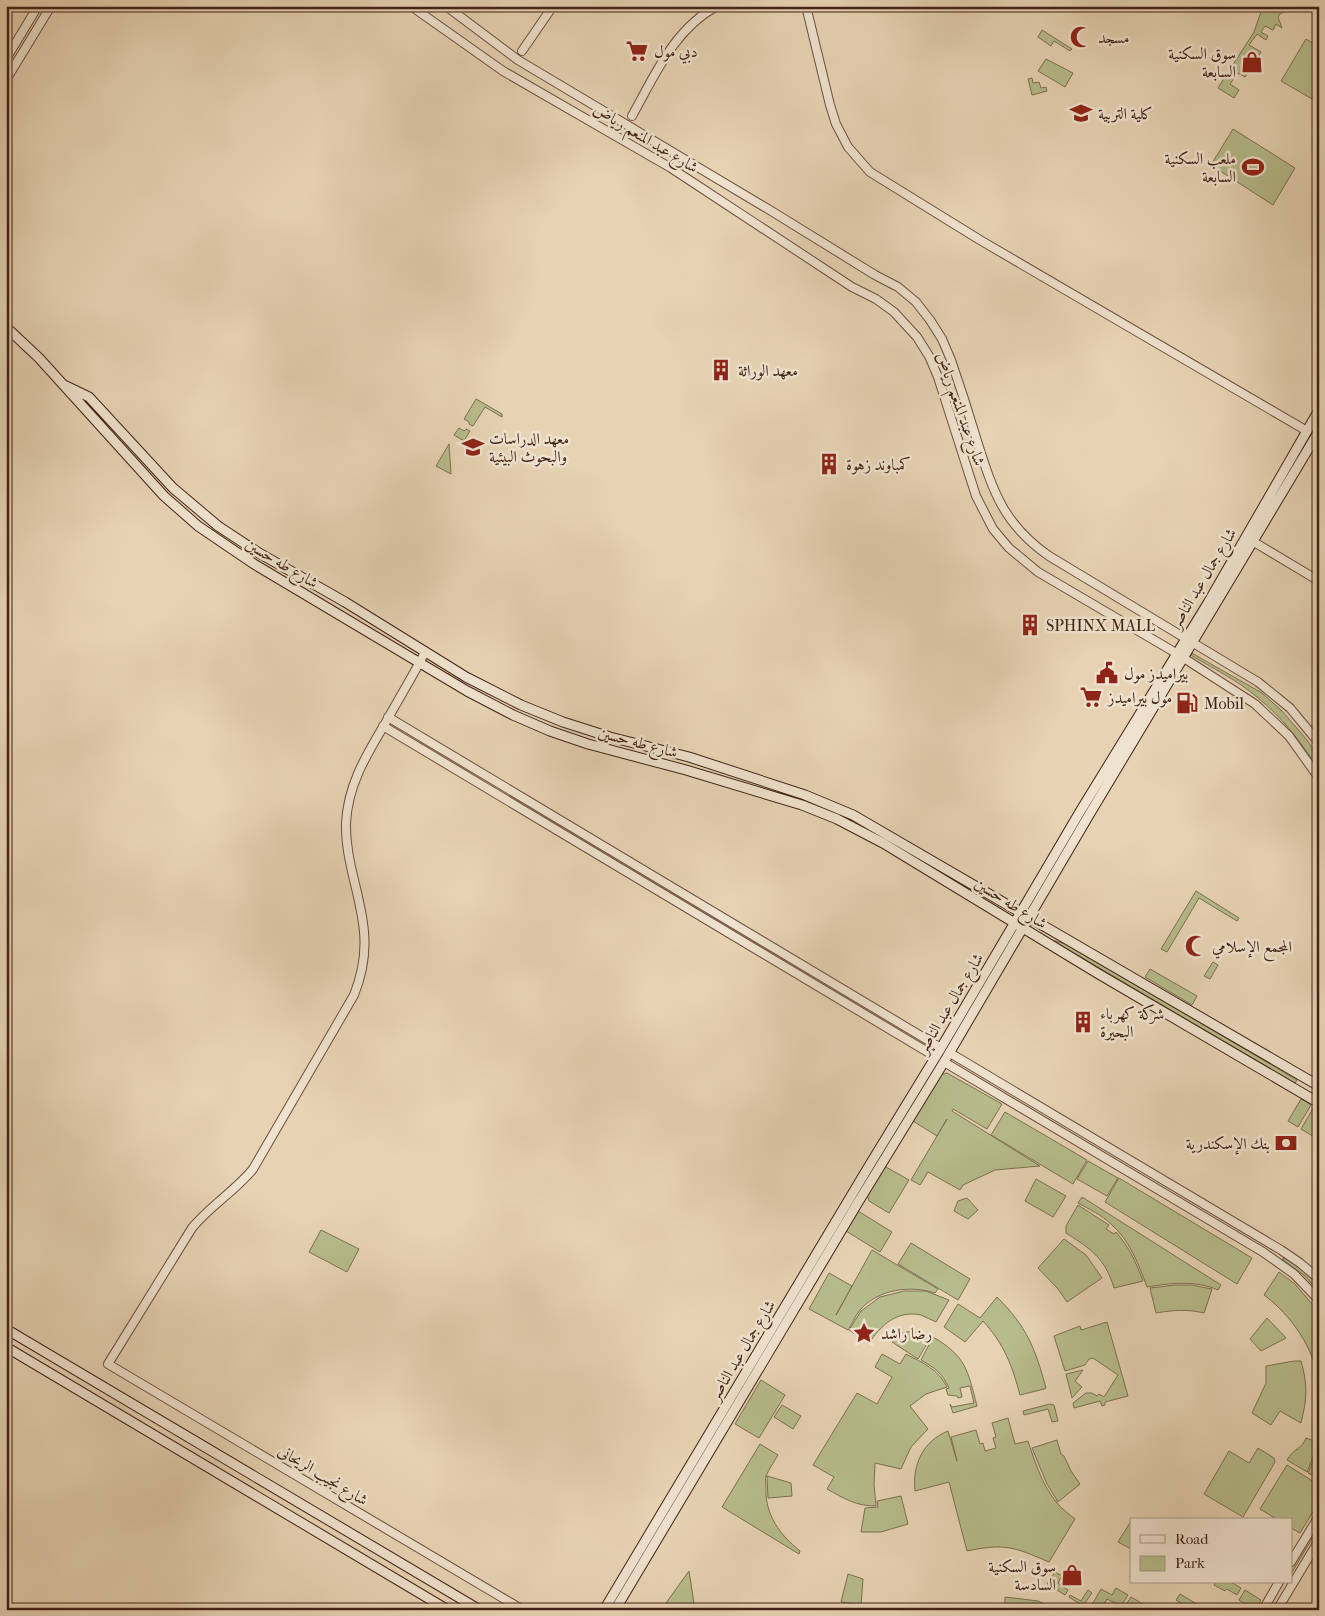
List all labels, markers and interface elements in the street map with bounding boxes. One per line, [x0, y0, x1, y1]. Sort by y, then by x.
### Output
mosque icon: مسجد [1068, 24, 1094, 50]
place label: مسجد [1098, 28, 1129, 47]
supermarket icon: دبي مول [624, 38, 650, 64]
place label: دبي مول [654, 42, 698, 64]
place label: سوق السكنية السابعة [1168, 44, 1236, 81]
shop icon: سوق السكنية السابعة [1239, 49, 1265, 75]
street label: شارع عبد المنعم رياض [587, 99, 702, 182]
school or university icon: كلية التربية [1068, 100, 1094, 126]
place label: كلية التربية [1098, 104, 1153, 124]
place label: ملعب السكنية السابعة [1165, 149, 1236, 186]
sports icon: ملعب السكنية السابعة [1240, 154, 1266, 180]
street label: شارع عبد المنعم رياض [927, 350, 989, 470]
building icon: معهد الوراثة [708, 357, 734, 383]
place label: معهد الوراثة [738, 361, 798, 381]
place label: معهد الدراسات والبحوث البيئية [489, 429, 569, 467]
school or university icon: معهد الدراسات والبحوث البيئية [460, 434, 486, 460]
building icon: كمباوند زهوة [816, 451, 842, 477]
place label: كمباوند زهوة [846, 455, 911, 475]
street label: شارع جمال عبد الناصر [1165, 525, 1244, 635]
street label: شارع طه حسين [240, 534, 322, 596]
building icon: SPHINX MALL [1017, 612, 1043, 638]
place label: SPHINX MALL [1046, 616, 1155, 635]
public building icon: بيراميدز مول [1094, 660, 1120, 686]
place label: بيراميدز مول [1124, 664, 1188, 684]
supermarket icon: مول بيراميدز [1078, 684, 1104, 710]
place label: مول بيراميدز [1106, 688, 1172, 708]
fuel station icon: Mobil [1174, 690, 1200, 716]
place label: Mobil [1204, 694, 1245, 713]
street label: شارع طه حسين [595, 722, 680, 766]
street label: شارع طه حسين [969, 873, 1051, 936]
mosque icon: المجمع الإسلامي [1183, 933, 1209, 959]
place label: المجمع الإسلامي [1212, 937, 1292, 962]
street label: شارع جمال عبد الناصر [912, 950, 991, 1060]
place label: شركة كهرباء البحيرة [1100, 1004, 1164, 1041]
building icon: شركة كهرباء البحيرة [1070, 1009, 1096, 1035]
bank icon: بنك الإسكندرية [1273, 1130, 1299, 1156]
place label: بنك الإسكندرية [1186, 1134, 1270, 1155]
street label: شارع جمال عبد الناصر [704, 1297, 783, 1407]
place icon: رضا راشد [851, 1320, 877, 1346]
place label: رضا راشد [881, 1324, 932, 1343]
street label: شارع نجيب الريحانى [273, 1441, 371, 1513]
legend [1130, 1518, 1292, 1584]
text: Road [1175, 1530, 1209, 1548]
text: Park [1175, 1554, 1205, 1572]
place label: سوق السكنية السادسة [988, 1557, 1056, 1594]
shop icon: سوق السكنية السادسة [1059, 1562, 1085, 1588]

